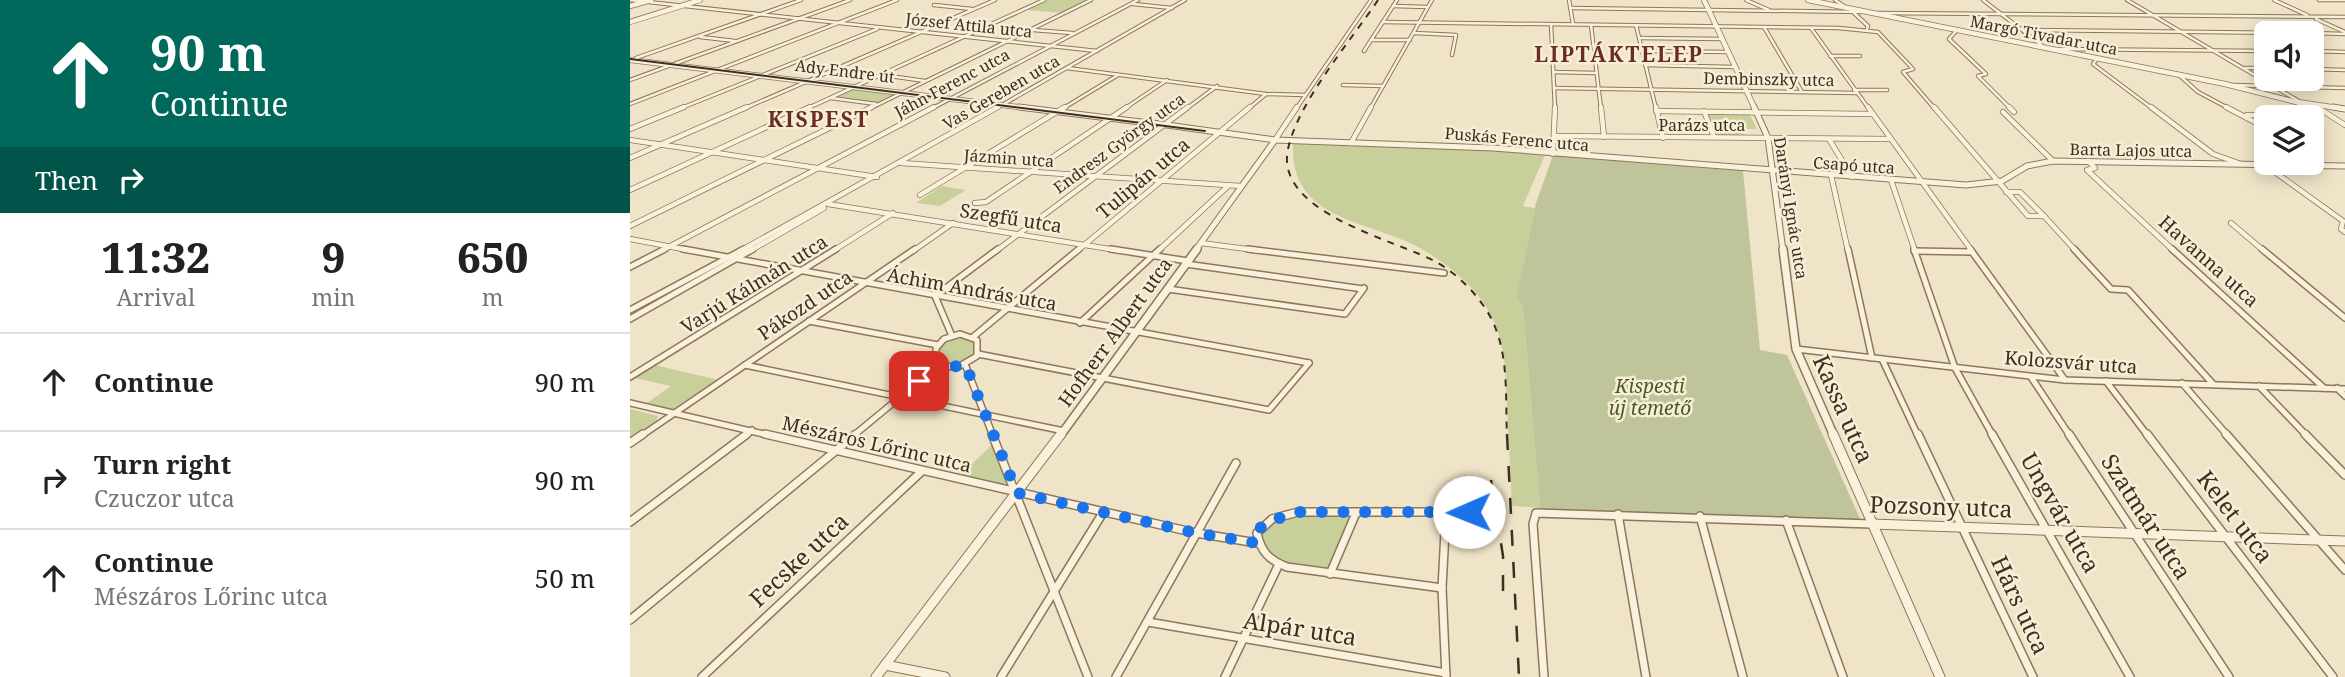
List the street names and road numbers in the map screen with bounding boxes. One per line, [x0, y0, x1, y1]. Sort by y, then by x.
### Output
street label: József Attila utca [903, 7, 1034, 43]
street label: Margó Tivadar utca [1968, 10, 2120, 60]
street label: Jáhn Ferenc utca [890, 43, 1014, 123]
street label: Vas Gereben utca [938, 50, 1064, 134]
street label: Ady Endre út [794, 54, 896, 88]
street label: Dembinszky utca [1703, 67, 1835, 91]
street label: Endresz György utca [1049, 88, 1189, 198]
street label: Parázs utca [1658, 114, 1746, 136]
street label: Puskás Ferenc utca [1444, 122, 1590, 156]
street label: Tulipán utca [1091, 131, 1195, 225]
street label: Darányi Ignác utca [1769, 135, 1813, 281]
street label: Barta Lajos utca [2069, 138, 2193, 162]
street label: Jázmin utca [962, 144, 1055, 172]
street label: Csapó utca [1812, 151, 1896, 179]
street label: Szegfű utca [958, 197, 1064, 239]
street label: Havanna utca [2153, 209, 2265, 313]
street label: Varjú Kálmán utca [676, 228, 832, 340]
street label: Hofherr Albert utca [1052, 252, 1178, 412]
street label: Áchim András utca [885, 261, 1059, 317]
street label: Pákozd utca [753, 264, 857, 346]
street label: Kolozsvár utca [2004, 344, 2138, 380]
street label: Kassa utca [1806, 349, 1882, 468]
street label: Mészáros Lőrinc utca [780, 410, 974, 478]
street label: Ungvár utca [2014, 447, 2108, 578]
street label: Szatmár utca [2094, 447, 2199, 585]
street label: Kelet utca [2190, 463, 2281, 569]
street label: Pozsony utca [1869, 488, 2013, 524]
street label: Fecske utca [742, 505, 855, 614]
street label: Hárs utca [1984, 550, 2058, 659]
street label: Alpár utca [1241, 603, 1359, 653]

